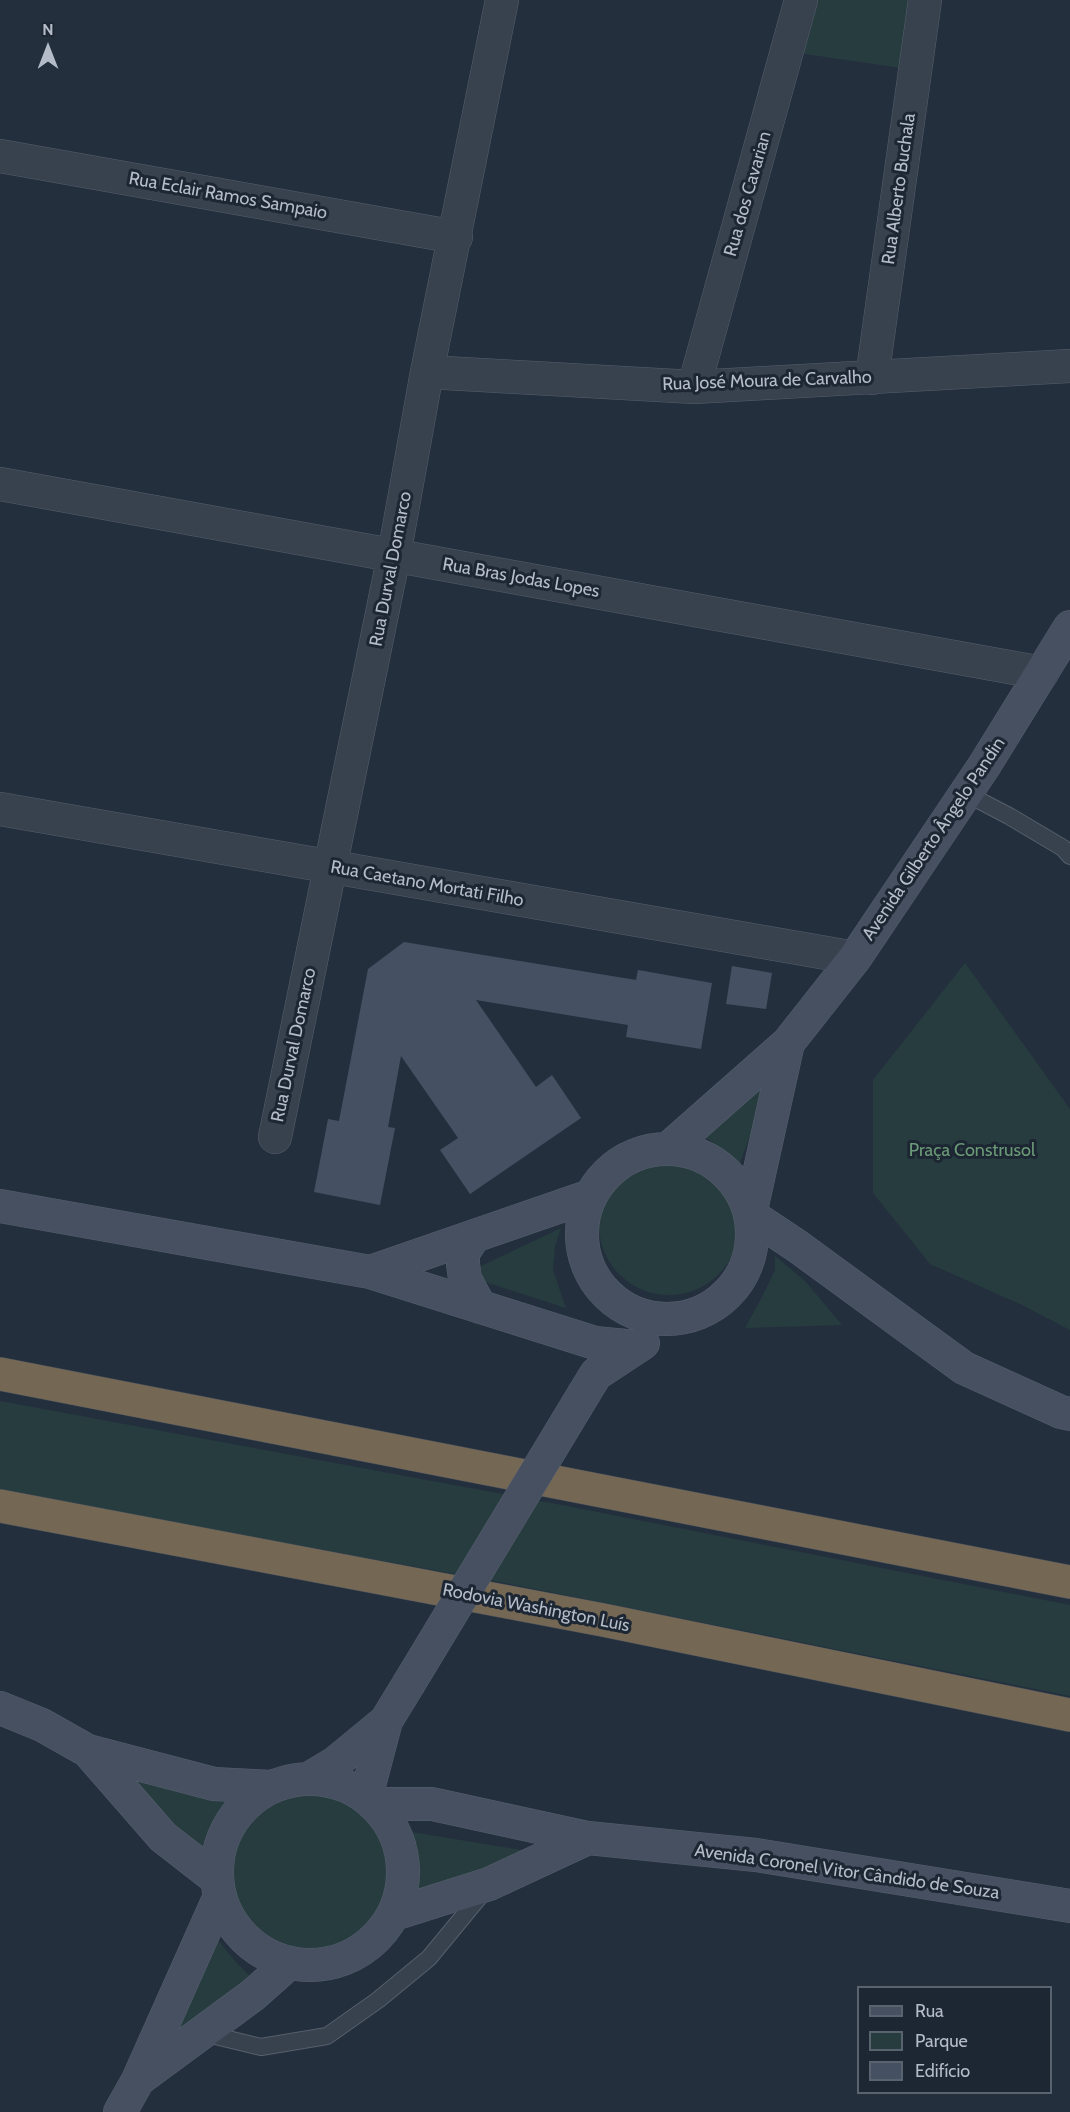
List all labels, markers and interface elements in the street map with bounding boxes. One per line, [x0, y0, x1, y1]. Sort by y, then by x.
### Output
north arrow [18, 18, 78, 78]
text: N [42, 20, 54, 39]
street label: Rua Alberto Buchala [878, 112, 920, 266]
street label: Rua dos Cavarian [720, 129, 776, 259]
street label: Rua Eclair Ramos Sampaio [127, 168, 329, 224]
street label: Rua José Moura de Carvalho [662, 367, 872, 395]
street label: Rua Durval Domarco [365, 490, 417, 648]
street label: Rua Bras Jodas Lopes [441, 554, 601, 602]
street label: Avenida Gilberto Ângelo Pandin [858, 734, 1010, 944]
street label: Rua Caetano Mortati Filho [329, 856, 525, 912]
street label: Rua Durval Domarco [267, 966, 321, 1124]
park label: Praça Construsol [909, 1140, 1035, 1162]
street label: Rodovia Washington Luís [441, 1579, 631, 1637]
street label: Avenida Coronel Vitor Cândido de Souza [693, 1840, 1001, 1904]
legend [857, 1986, 1052, 2094]
text: Rua [915, 2000, 944, 2022]
text: Parque [915, 2030, 968, 2052]
text: Edifício [915, 2060, 970, 2082]

